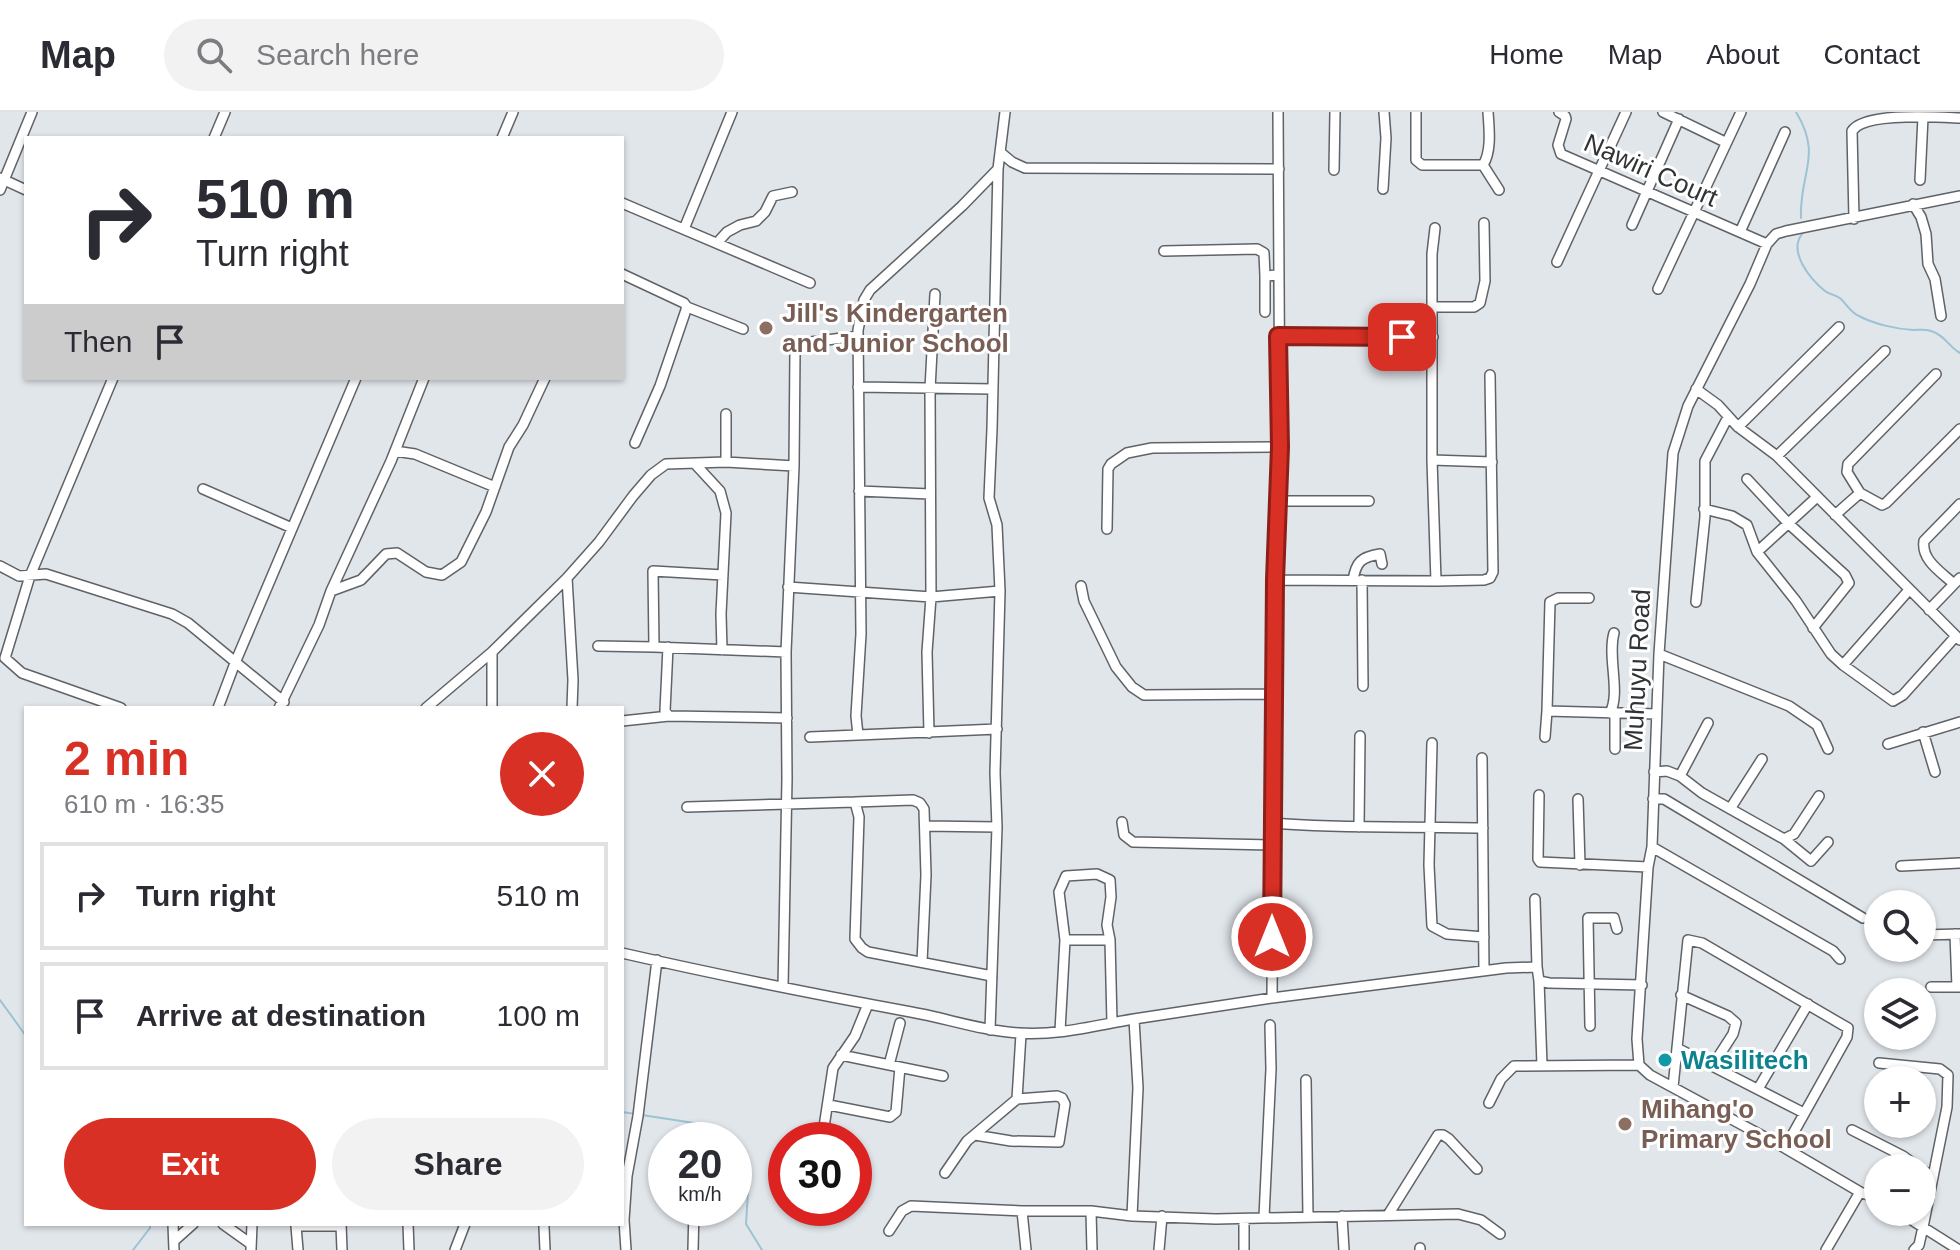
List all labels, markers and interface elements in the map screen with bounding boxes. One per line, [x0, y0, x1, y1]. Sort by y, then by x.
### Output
search box [164, 19, 724, 91]
icon: search [192, 33, 236, 77]
text: Map [40, 34, 116, 76]
text: Search here [256, 38, 419, 71]
text: Home [1489, 39, 1564, 70]
text: Map [1608, 39, 1662, 70]
text: About [1706, 39, 1780, 70]
text: Contact [1824, 39, 1920, 70]
street label: Nawiri Court [1580, 127, 1723, 213]
text: 510 m [196, 167, 355, 230]
icon: right [64, 168, 168, 272]
text: Turn right [196, 233, 349, 274]
place label: Jill's Kindergarten and Junior School [782, 298, 1009, 358]
pin [1368, 303, 1436, 371]
icon: arrive [1380, 315, 1424, 359]
marker: Jill's Kindergarten and Junior School [757, 319, 775, 337]
icon: arrive [148, 320, 192, 364]
text: Then [64, 325, 132, 358]
street label: Muhuyu Road [1618, 588, 1656, 752]
text: 2 min [64, 732, 189, 785]
button: close [500, 732, 584, 816]
text: 610 m · 16:35 [64, 789, 224, 819]
icon: right [68, 874, 112, 918]
text: Turn right [136, 879, 275, 912]
text: 510 m [497, 879, 580, 912]
map controls [1864, 890, 1936, 1226]
button: search [1864, 890, 1936, 962]
position arrow [1230, 895, 1314, 979]
button: layers [1864, 978, 1936, 1050]
icon: arrive [68, 994, 112, 1038]
text: Arrive at destination [136, 999, 426, 1032]
text: 100 m [497, 999, 580, 1032]
place label: Wasilitech [1681, 1045, 1809, 1075]
marker: Wasilitech [1656, 1051, 1674, 1069]
button: + [1864, 1066, 1936, 1138]
place label: Mihang'o Primary School [1641, 1094, 1832, 1154]
marker: Mihang'o Primary School [1616, 1115, 1634, 1133]
button: Exit [64, 1118, 316, 1210]
button: Share [332, 1118, 584, 1210]
speed limit sign: 30 [768, 1122, 872, 1226]
text: 20 [678, 1142, 722, 1186]
button: − [1864, 1154, 1936, 1226]
text: km/h [678, 1183, 722, 1205]

